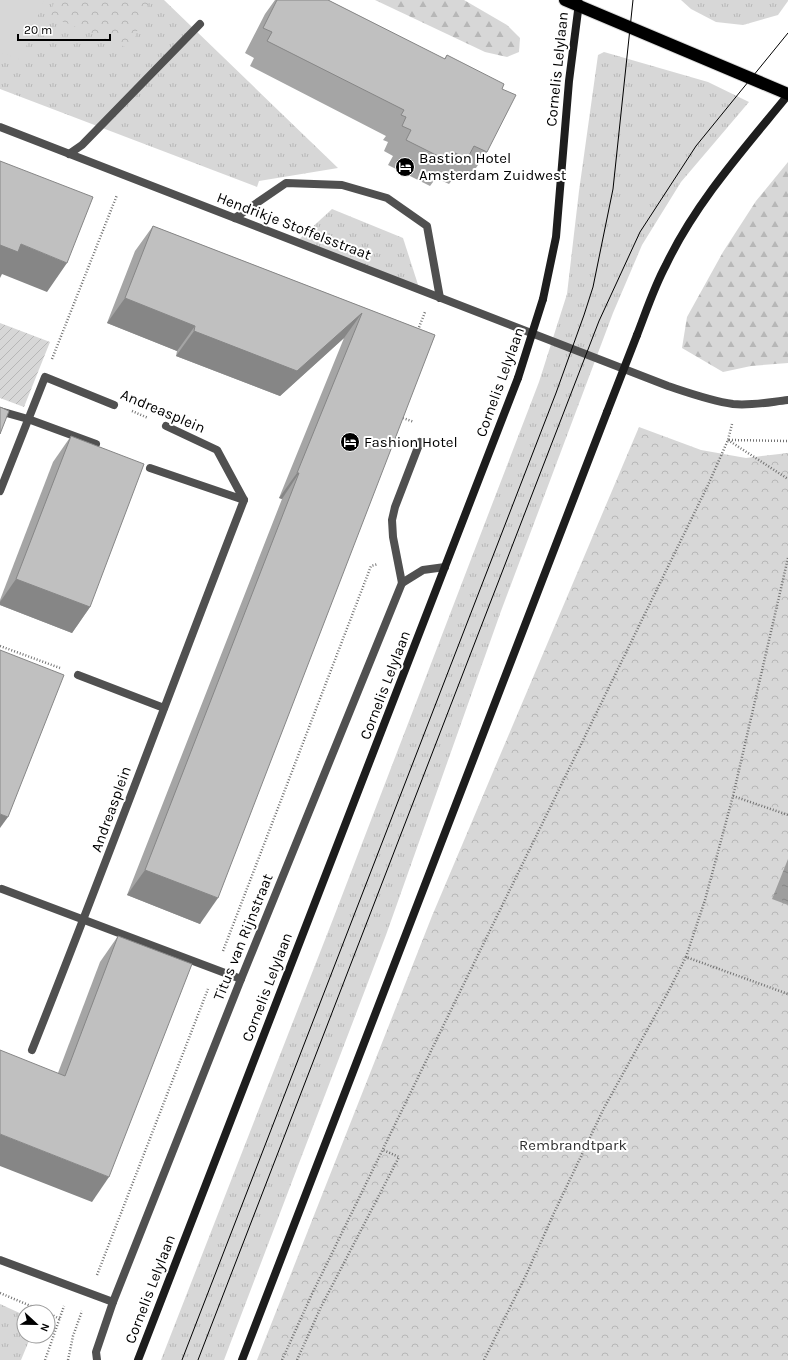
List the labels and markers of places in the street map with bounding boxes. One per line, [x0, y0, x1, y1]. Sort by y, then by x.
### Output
place label: Bastion Hotel Amsterdam Zuidwest [419, 149, 567, 184]
hotel icon: Bastion Hotel Amsterdam Zuidwest [394, 156, 416, 178]
hotel icon: Fashion Hotel [339, 431, 361, 453]
place label: Fashion Hotel [364, 433, 458, 451]

